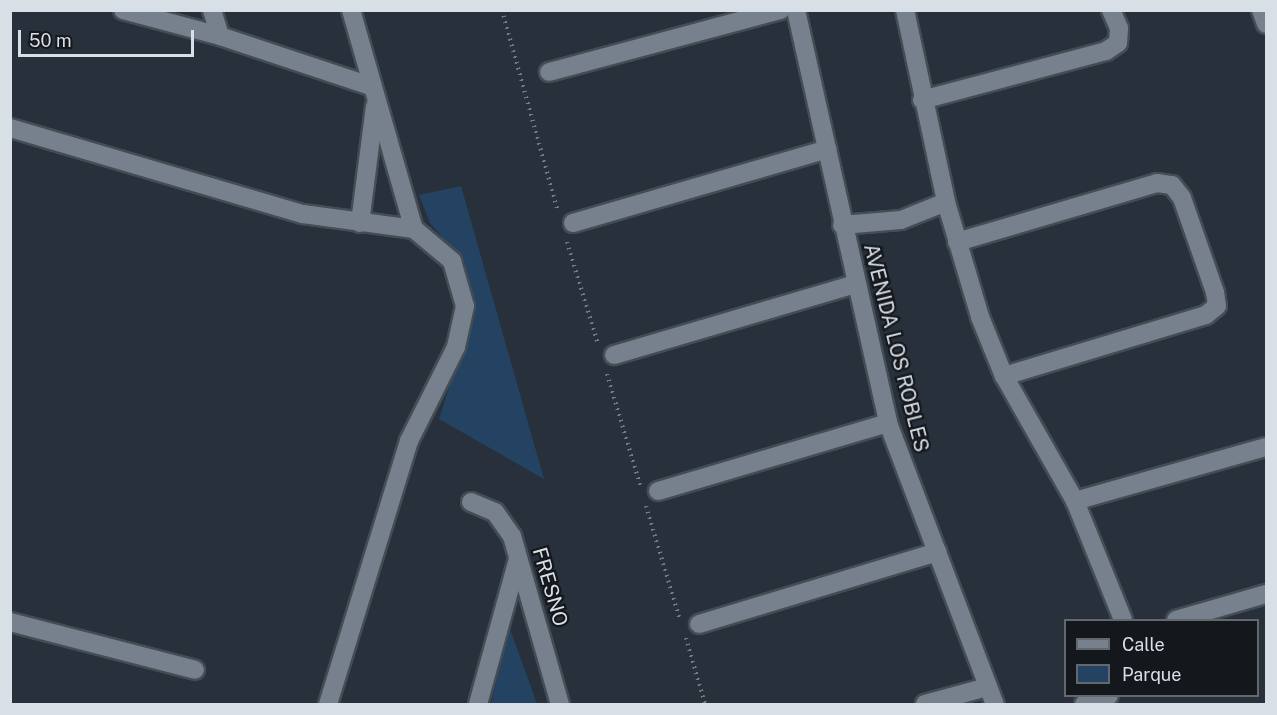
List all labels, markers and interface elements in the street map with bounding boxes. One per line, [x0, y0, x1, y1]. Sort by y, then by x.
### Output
scale bar [21, 18, 196, 56]
text: 50 m [29, 30, 72, 51]
street label: AVENIDA LOS ROBLES [858, 241, 934, 455]
street label: FRESNO [527, 545, 573, 629]
legend [1064, 619, 1259, 697]
text: Calle [1122, 634, 1165, 655]
text: Parque [1122, 664, 1182, 685]

